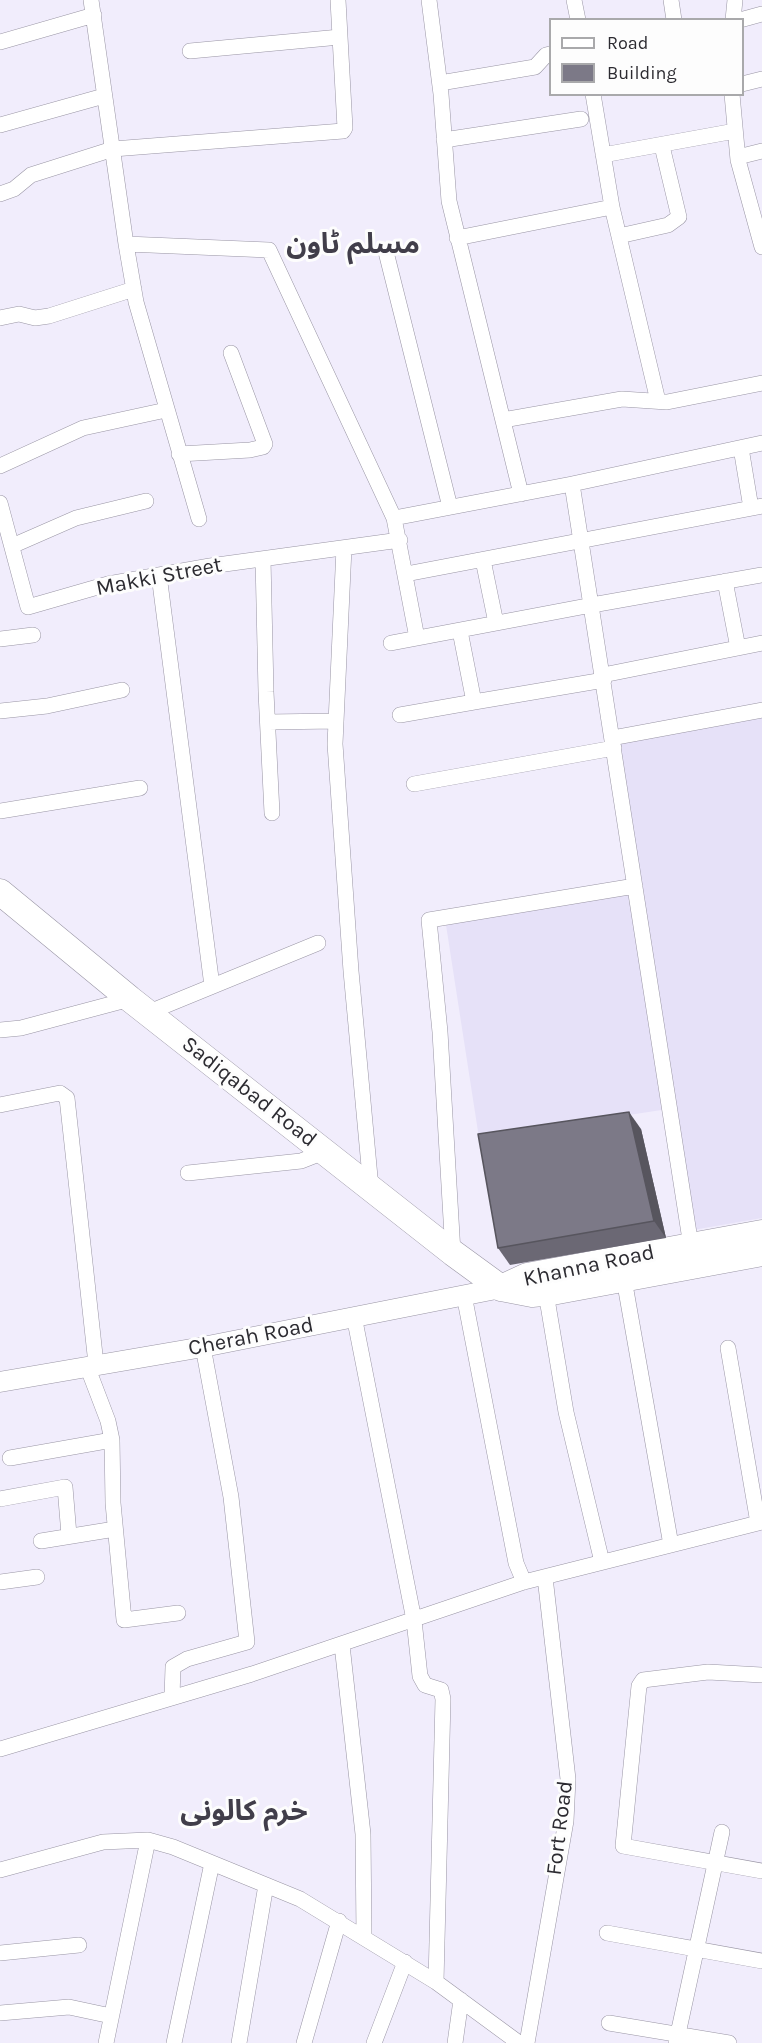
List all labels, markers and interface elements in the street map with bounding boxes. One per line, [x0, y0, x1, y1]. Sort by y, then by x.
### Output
legend [549, 18, 744, 96]
text: Road [607, 32, 648, 54]
text: Building [607, 62, 677, 84]
district label: مسلم ٹاون [286, 228, 420, 262]
street label: Makki Street [94, 552, 224, 602]
street label: Sadiqabad Road [176, 1031, 322, 1153]
street label: Khanna Road [521, 1239, 657, 1293]
street label: Cherah Road [186, 1312, 316, 1362]
street label: Fort Road [541, 1779, 579, 1877]
district label: خرم کالونی [180, 1795, 308, 1829]

